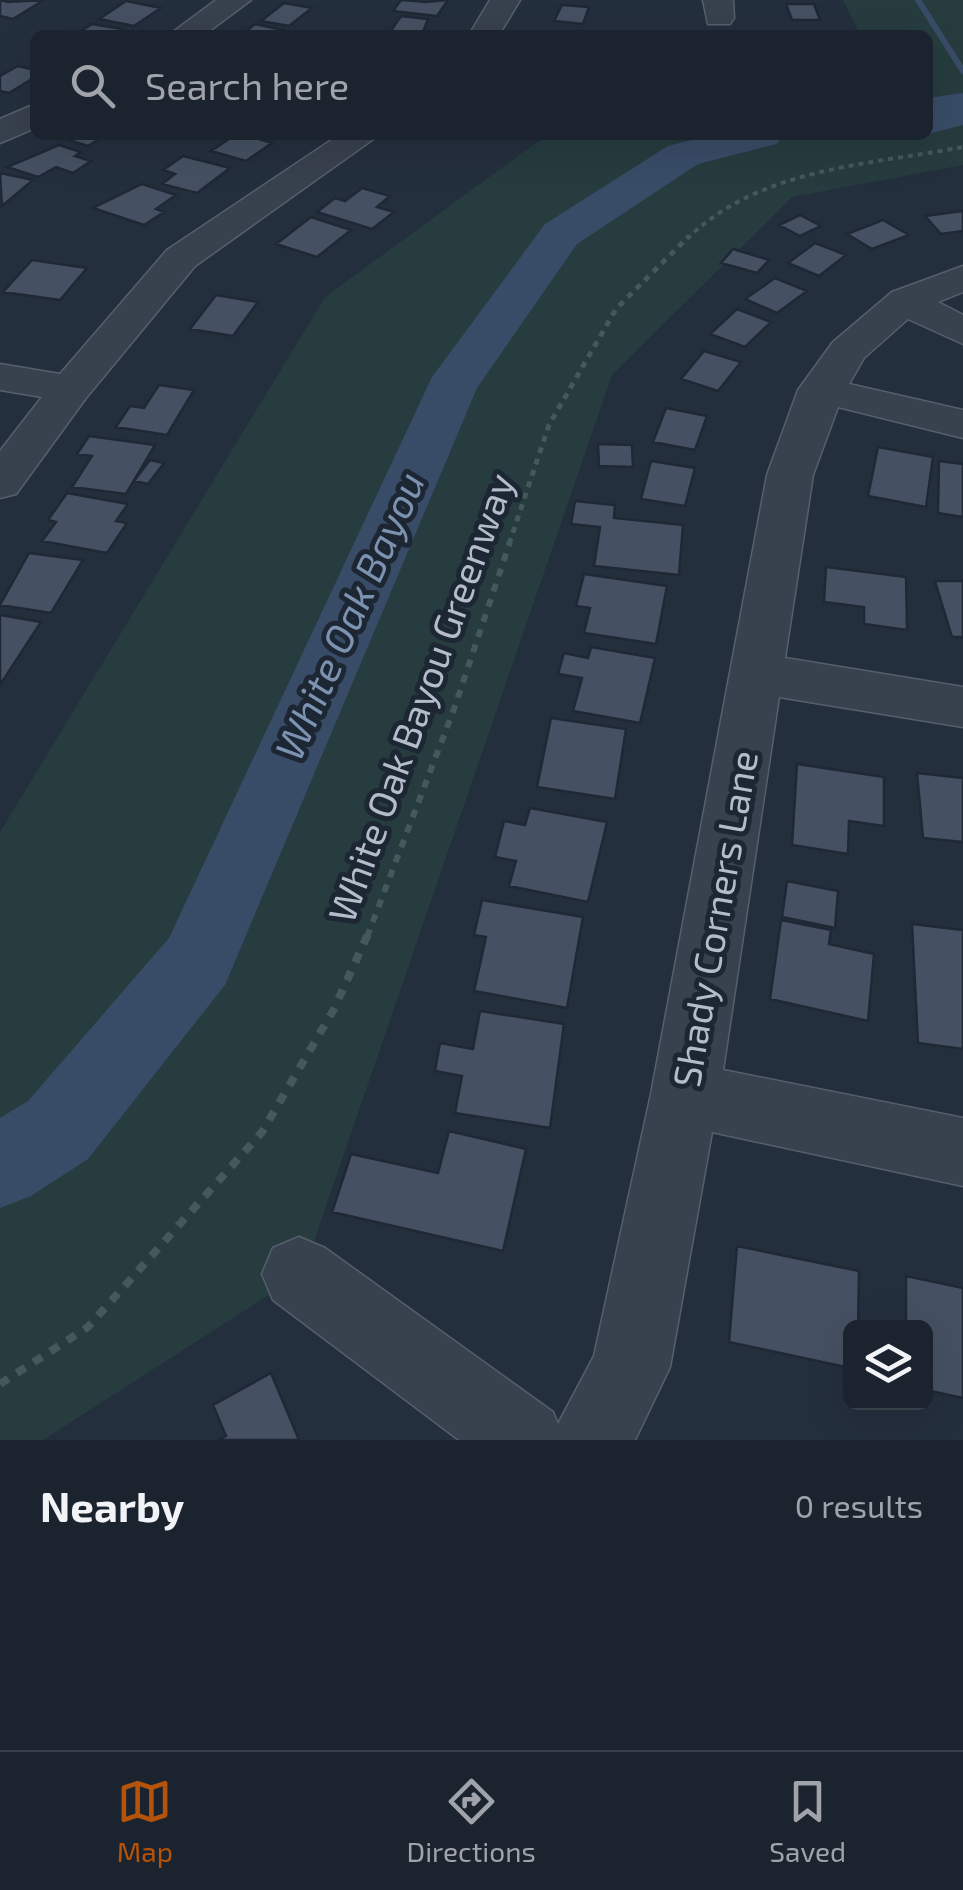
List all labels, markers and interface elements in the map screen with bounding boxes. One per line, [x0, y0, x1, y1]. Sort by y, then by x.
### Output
search box [30, 30, 933, 140]
icon: search [65, 58, 120, 113]
text: Search here [145, 62, 349, 108]
water label: White Oak Bayou [263, 464, 434, 767]
street label: White Oak Bayou Greenway [317, 467, 523, 928]
street label: Shady Corners Lane [662, 747, 766, 1090]
map controls [843, 1320, 933, 1410]
button: layers [843, 1320, 933, 1410]
text: Nearby [40, 1480, 184, 1530]
text: 0 results [795, 1486, 923, 1524]
tab: Map [117, 1774, 173, 1868]
tab: Directions [407, 1774, 536, 1868]
tab: Saved [769, 1774, 846, 1868]

